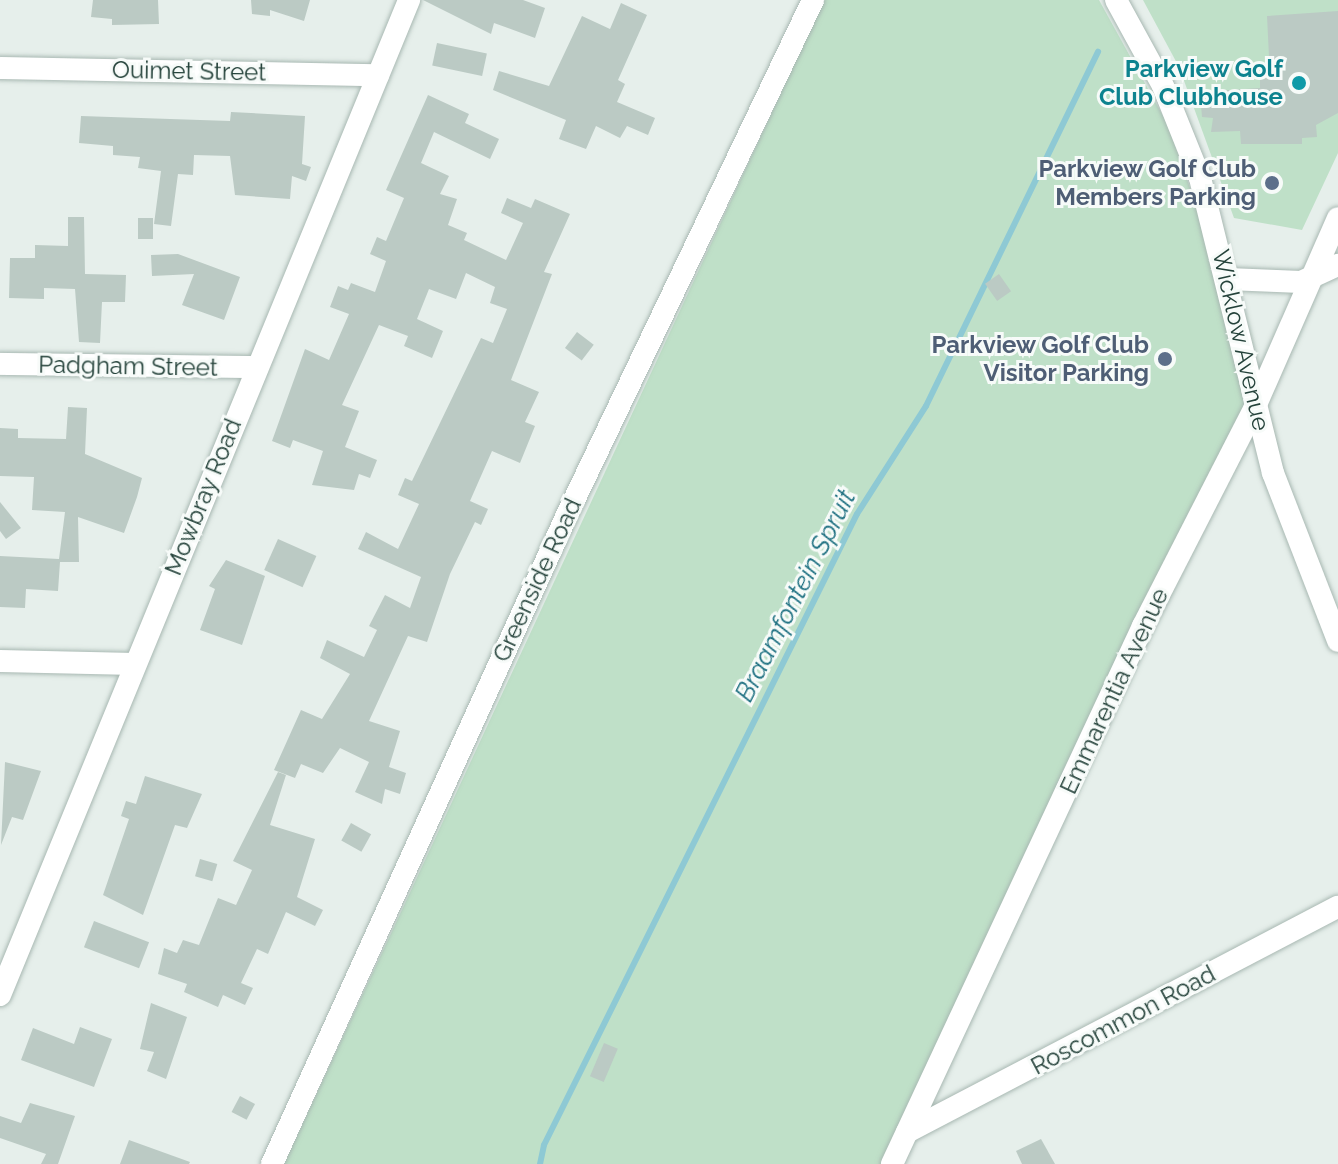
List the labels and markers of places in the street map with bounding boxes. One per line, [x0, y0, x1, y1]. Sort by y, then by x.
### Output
place label: Parkview Golf Club Clubhouse [1099, 55, 1283, 111]
marker: Parkview Golf Club Clubhouse [1290, 74, 1308, 92]
place label: Parkview Golf Club Members Parking [1037, 155, 1256, 211]
marker: Parkview Golf Club Members Parking [1263, 174, 1281, 192]
place label: Parkview Golf Club Visitor Parking [930, 331, 1149, 387]
marker: Parkview Golf Club Visitor Parking [1156, 350, 1174, 368]

